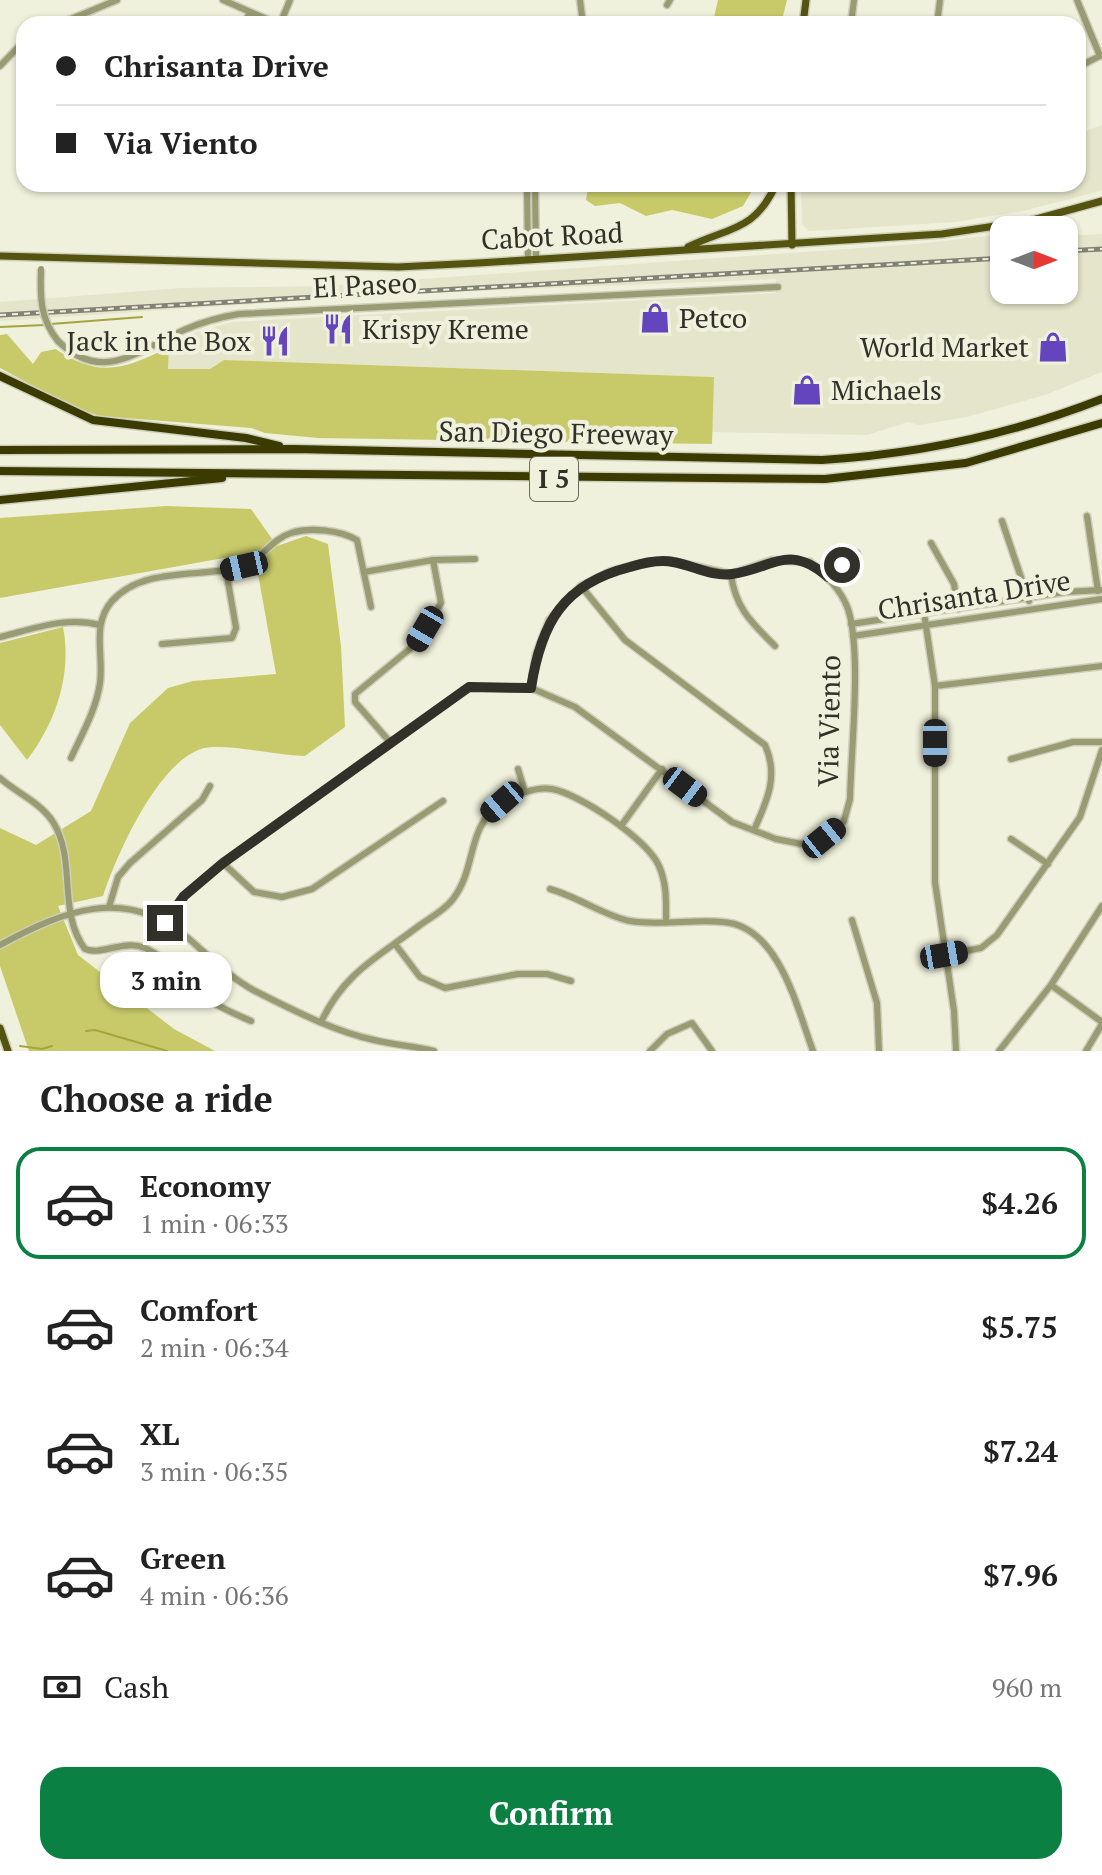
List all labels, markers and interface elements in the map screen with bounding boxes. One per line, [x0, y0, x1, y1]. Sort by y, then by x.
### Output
text: Chrisanta Drive [104, 46, 329, 86]
text: Via Viento [104, 123, 258, 163]
street label: Cabot Road [480, 213, 624, 258]
north arrow [990, 216, 1078, 304]
map controls [990, 216, 1078, 304]
street label: El Paseo [312, 263, 418, 306]
place label: Petco [679, 299, 747, 336]
shop icon: Petco [638, 301, 672, 335]
place label: Krispy Kreme [362, 310, 529, 347]
restaurant icon: Krispy Kreme [321, 312, 355, 346]
place label: Jack in the Box [67, 322, 251, 359]
restaurant icon: Jack in the Box [258, 324, 292, 358]
place label: World Market [860, 328, 1030, 365]
shop icon: World Market [1036, 330, 1070, 364]
place label: Michaels [831, 371, 942, 408]
shop icon: Michaels [790, 373, 824, 407]
street label: San Diego Freeway [438, 412, 675, 453]
road number: I 5 [530, 457, 578, 501]
route start [824, 547, 860, 583]
car [218, 549, 270, 583]
street label: Chrisanta Drive [875, 561, 1073, 628]
car [403, 602, 447, 656]
street label: Via Viento [809, 655, 848, 787]
car [923, 719, 947, 767]
car [659, 763, 711, 811]
car [476, 777, 528, 827]
car [798, 814, 850, 862]
route end [147, 905, 183, 941]
car [918, 939, 970, 971]
callout: 3 min [99, 951, 231, 1007]
text: 3 min [130, 963, 202, 997]
text: Choose a ride [40, 1075, 273, 1122]
text: Economy [140, 1166, 271, 1206]
icon: car [44, 1167, 116, 1239]
text: $4.26 [981, 1183, 1058, 1223]
text: 1 min · 06:33 [140, 1206, 289, 1240]
text: Comfort [140, 1290, 258, 1330]
icon: car [44, 1291, 116, 1363]
text: $5.75 [981, 1307, 1058, 1347]
text: 2 min · 06:34 [140, 1330, 289, 1364]
text: XL [140, 1414, 179, 1454]
icon: car [44, 1415, 116, 1487]
text: $7.24 [983, 1431, 1058, 1471]
text: 3 min · 06:35 [140, 1454, 289, 1488]
text: Green [140, 1538, 226, 1578]
icon: car [44, 1539, 116, 1611]
text: $7.96 [983, 1555, 1058, 1595]
text: 4 min · 06:36 [140, 1578, 289, 1612]
icon: cash [40, 1665, 84, 1709]
text: Cash [104, 1667, 169, 1707]
text: 960 m [992, 1670, 1062, 1704]
button: Confirm [40, 1767, 1062, 1859]

